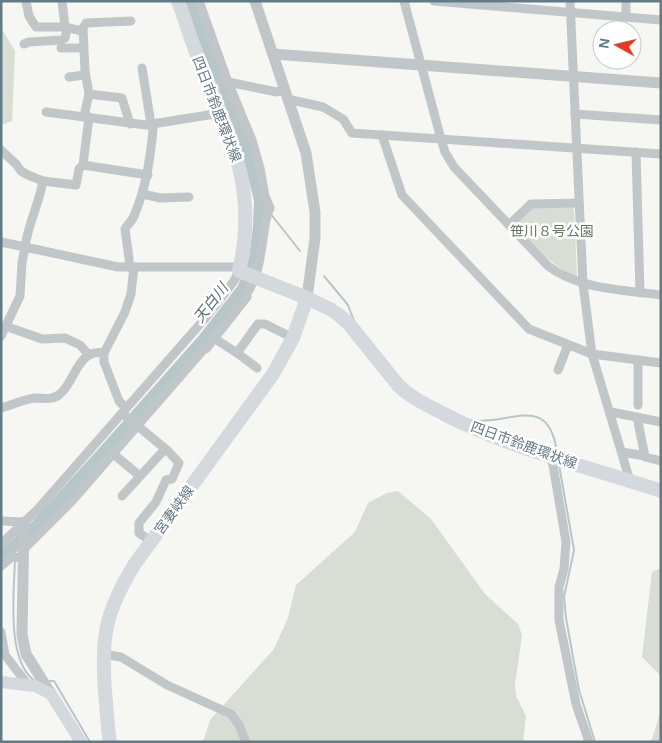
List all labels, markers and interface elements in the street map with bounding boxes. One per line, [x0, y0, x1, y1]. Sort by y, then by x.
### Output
north arrow [592, 20, 642, 70]
text: N [595, 37, 613, 49]
street label: 四日市鈴鹿環状線 [189, 54, 245, 164]
park label: 笹川８号公園 [510, 223, 594, 239]
water label: 天白川 [190, 278, 232, 326]
street label: 四日市鈴鹿環状線 [469, 418, 579, 472]
street label: 宮妻峡線 [151, 483, 197, 537]

